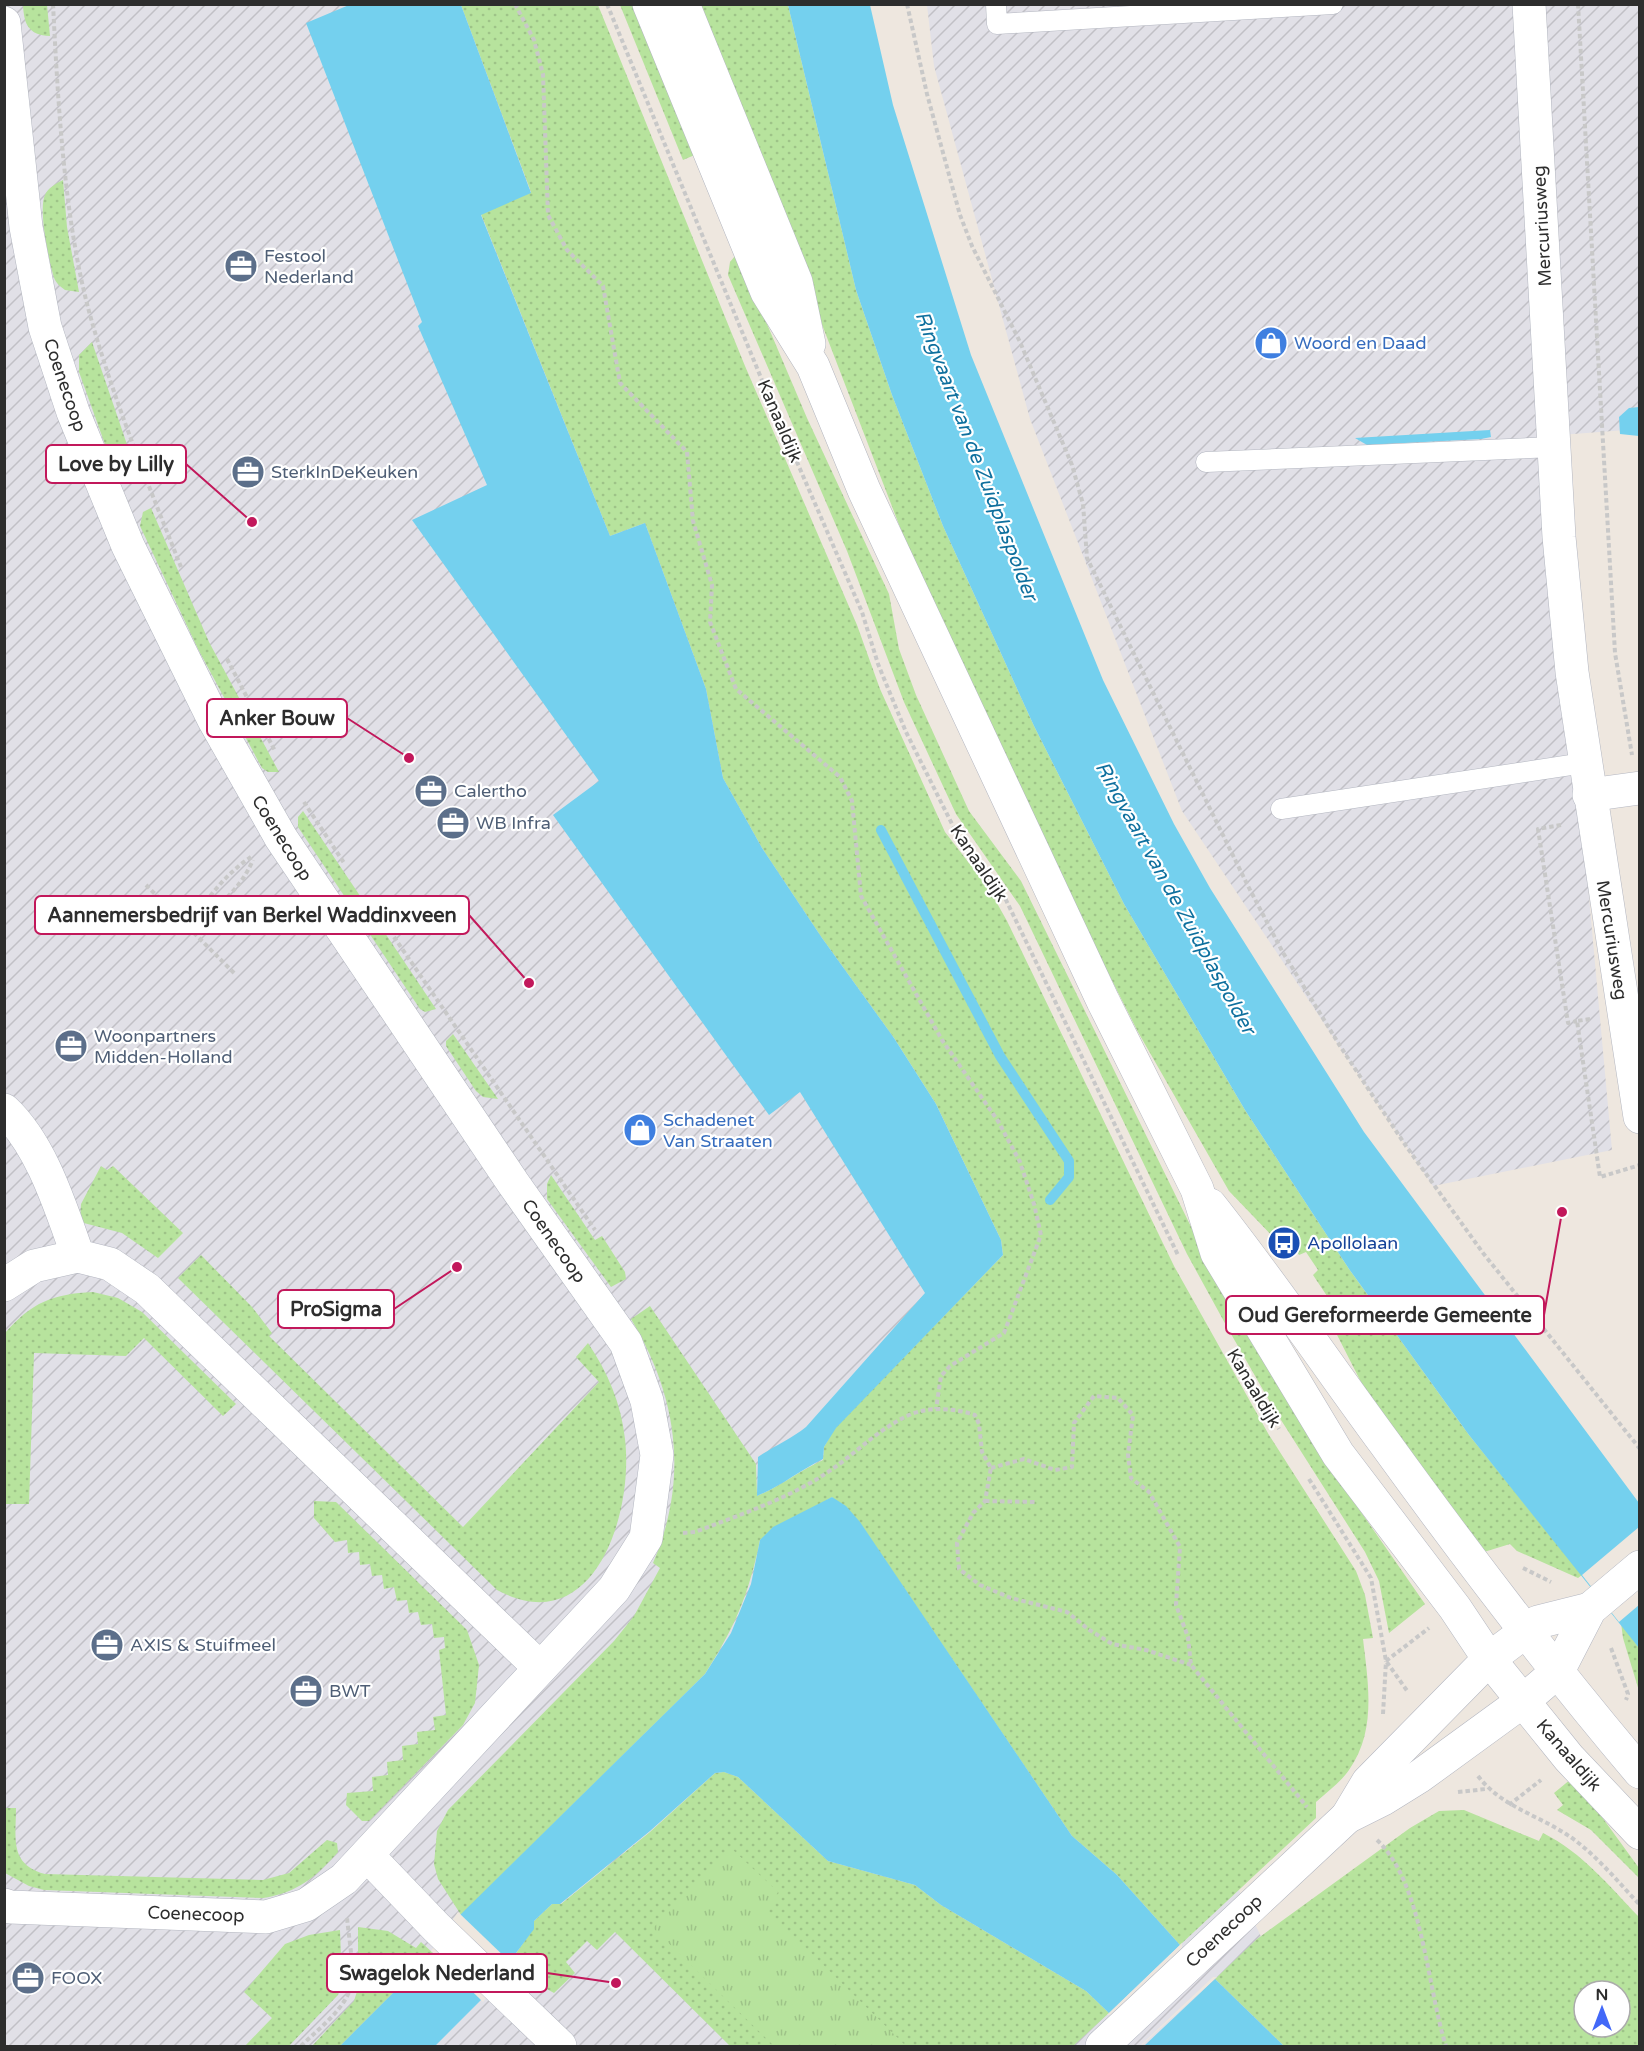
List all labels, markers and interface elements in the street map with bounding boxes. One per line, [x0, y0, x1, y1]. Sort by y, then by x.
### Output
street label: Mercuriusweg [1528, 165, 1556, 287]
place label: Festool Nederland [264, 245, 354, 288]
office icon: Festool Nederland [223, 248, 259, 284]
water label: Ringvaart van de Zuidplaspolder [910, 308, 1043, 606]
shop icon: Woord en Daad [1253, 325, 1289, 361]
place label: Woord en Daad [1294, 332, 1427, 354]
street label: Coenecoop [39, 335, 91, 435]
street label: Kanaaldijk [753, 376, 807, 466]
callout: Love by Lilly [46, 445, 186, 483]
text: Love by Lilly [58, 453, 174, 477]
office icon: SterkInDeKeuken [230, 454, 266, 490]
place label: SterkInDeKeuken [271, 461, 418, 483]
callout: Anker Bouw [207, 699, 347, 737]
text: Anker Bouw [219, 707, 335, 731]
water label: Ringvaart van de Zuidplaspolder [1090, 757, 1261, 1041]
office icon: Calertho [413, 773, 449, 809]
place label: Calertho [454, 780, 527, 802]
street label: Coenecoop [247, 791, 317, 885]
office icon: WB Infra [435, 805, 471, 841]
place label: WB Infra [476, 812, 551, 834]
street label: Kanaaldijk [945, 820, 1013, 906]
street label: Mercuriusweg [1592, 878, 1632, 1002]
callout: Aannemersbedrijf van Berkel Waddinxveen [35, 896, 469, 934]
text: Aannemersbedrijf van Berkel Waddinxveen [47, 904, 457, 928]
place label: Woonpartners Midden-Holland [94, 1025, 233, 1068]
office icon: Woonpartners Midden-Holland [53, 1028, 89, 1064]
place label: Schadenet Van Straaten [663, 1109, 773, 1152]
shop icon: Schadenet Van Straaten [622, 1112, 658, 1148]
street label: Coenecoop [517, 1195, 591, 1287]
bus stop icon: Apollolaan [1266, 1225, 1302, 1261]
place label: Apollolaan [1307, 1232, 1398, 1254]
callout: ProSigma [278, 1290, 394, 1328]
callout: Oud Gereformeerde Gemeente [1226, 1296, 1544, 1334]
text: ProSigma [290, 1298, 382, 1322]
text: Oud Gereformeerde Gemeente [1238, 1304, 1532, 1328]
street label: Kanaaldijk [1222, 1345, 1286, 1432]
office icon: AXIS & Stuifmeel [89, 1627, 125, 1663]
place label: AXIS & Stuifmeel [130, 1634, 276, 1656]
office icon: BWT [288, 1673, 324, 1709]
place label: BWT [329, 1680, 371, 1702]
street label: Kanaaldijk [1532, 1715, 1606, 1796]
street label: Coenecoop [1181, 1890, 1267, 1972]
street label: Coenecoop [147, 1901, 245, 1927]
callout: Swagelok Nederland [327, 1954, 547, 1992]
office icon: FOOX [10, 1960, 46, 1996]
text: Swagelok Nederland [339, 1962, 535, 1986]
place label: FOOX [51, 1967, 102, 1989]
north arrow [1572, 1979, 1632, 2039]
text: N [1596, 1985, 1608, 2005]

